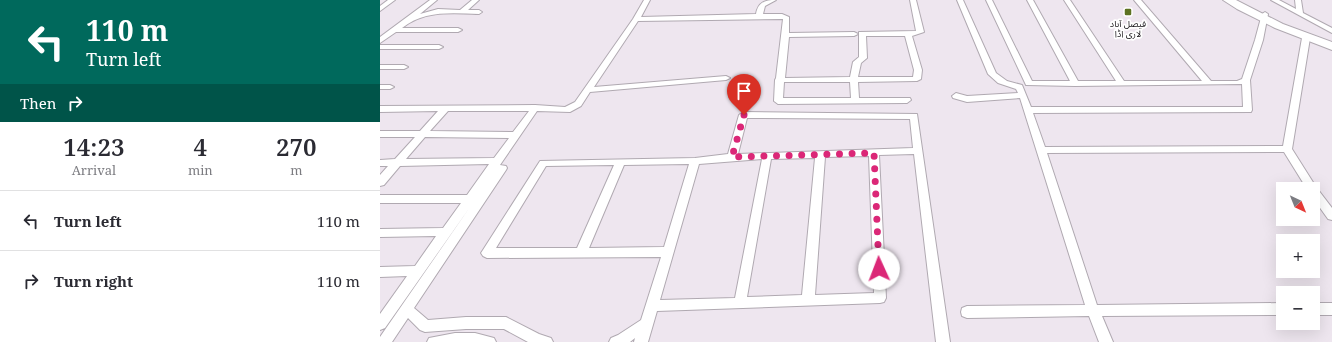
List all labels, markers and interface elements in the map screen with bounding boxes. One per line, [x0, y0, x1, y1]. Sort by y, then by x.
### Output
marker: فیصل آباد لاری اڈا [1123, 7, 1133, 17]
text: 110 m [86, 11, 168, 49]
icon: left [20, 16, 72, 68]
place label: فیصل آباد لاری اڈا [1110, 17, 1146, 40]
text: Turn left [86, 47, 161, 71]
pin [727, 74, 761, 115]
icon: arrive [733, 80, 755, 102]
icon: right [64, 92, 86, 114]
text: Then [20, 93, 56, 113]
text: 14:23 [63, 130, 125, 163]
text: 4 [194, 130, 207, 163]
text: 270 [276, 130, 317, 163]
text: Arrival [72, 161, 116, 179]
text: min [188, 161, 213, 179]
text: m [290, 161, 302, 179]
north arrow [1276, 182, 1320, 226]
map controls [1276, 182, 1320, 330]
icon: left [20, 210, 42, 232]
text: Turn left [54, 211, 122, 231]
text: 110 m [317, 211, 360, 231]
button: + [1276, 234, 1320, 278]
position arrow [858, 248, 900, 290]
icon: right [20, 270, 42, 292]
text: Turn right [54, 271, 133, 291]
text: 110 m [317, 271, 360, 291]
button: − [1276, 286, 1320, 330]

